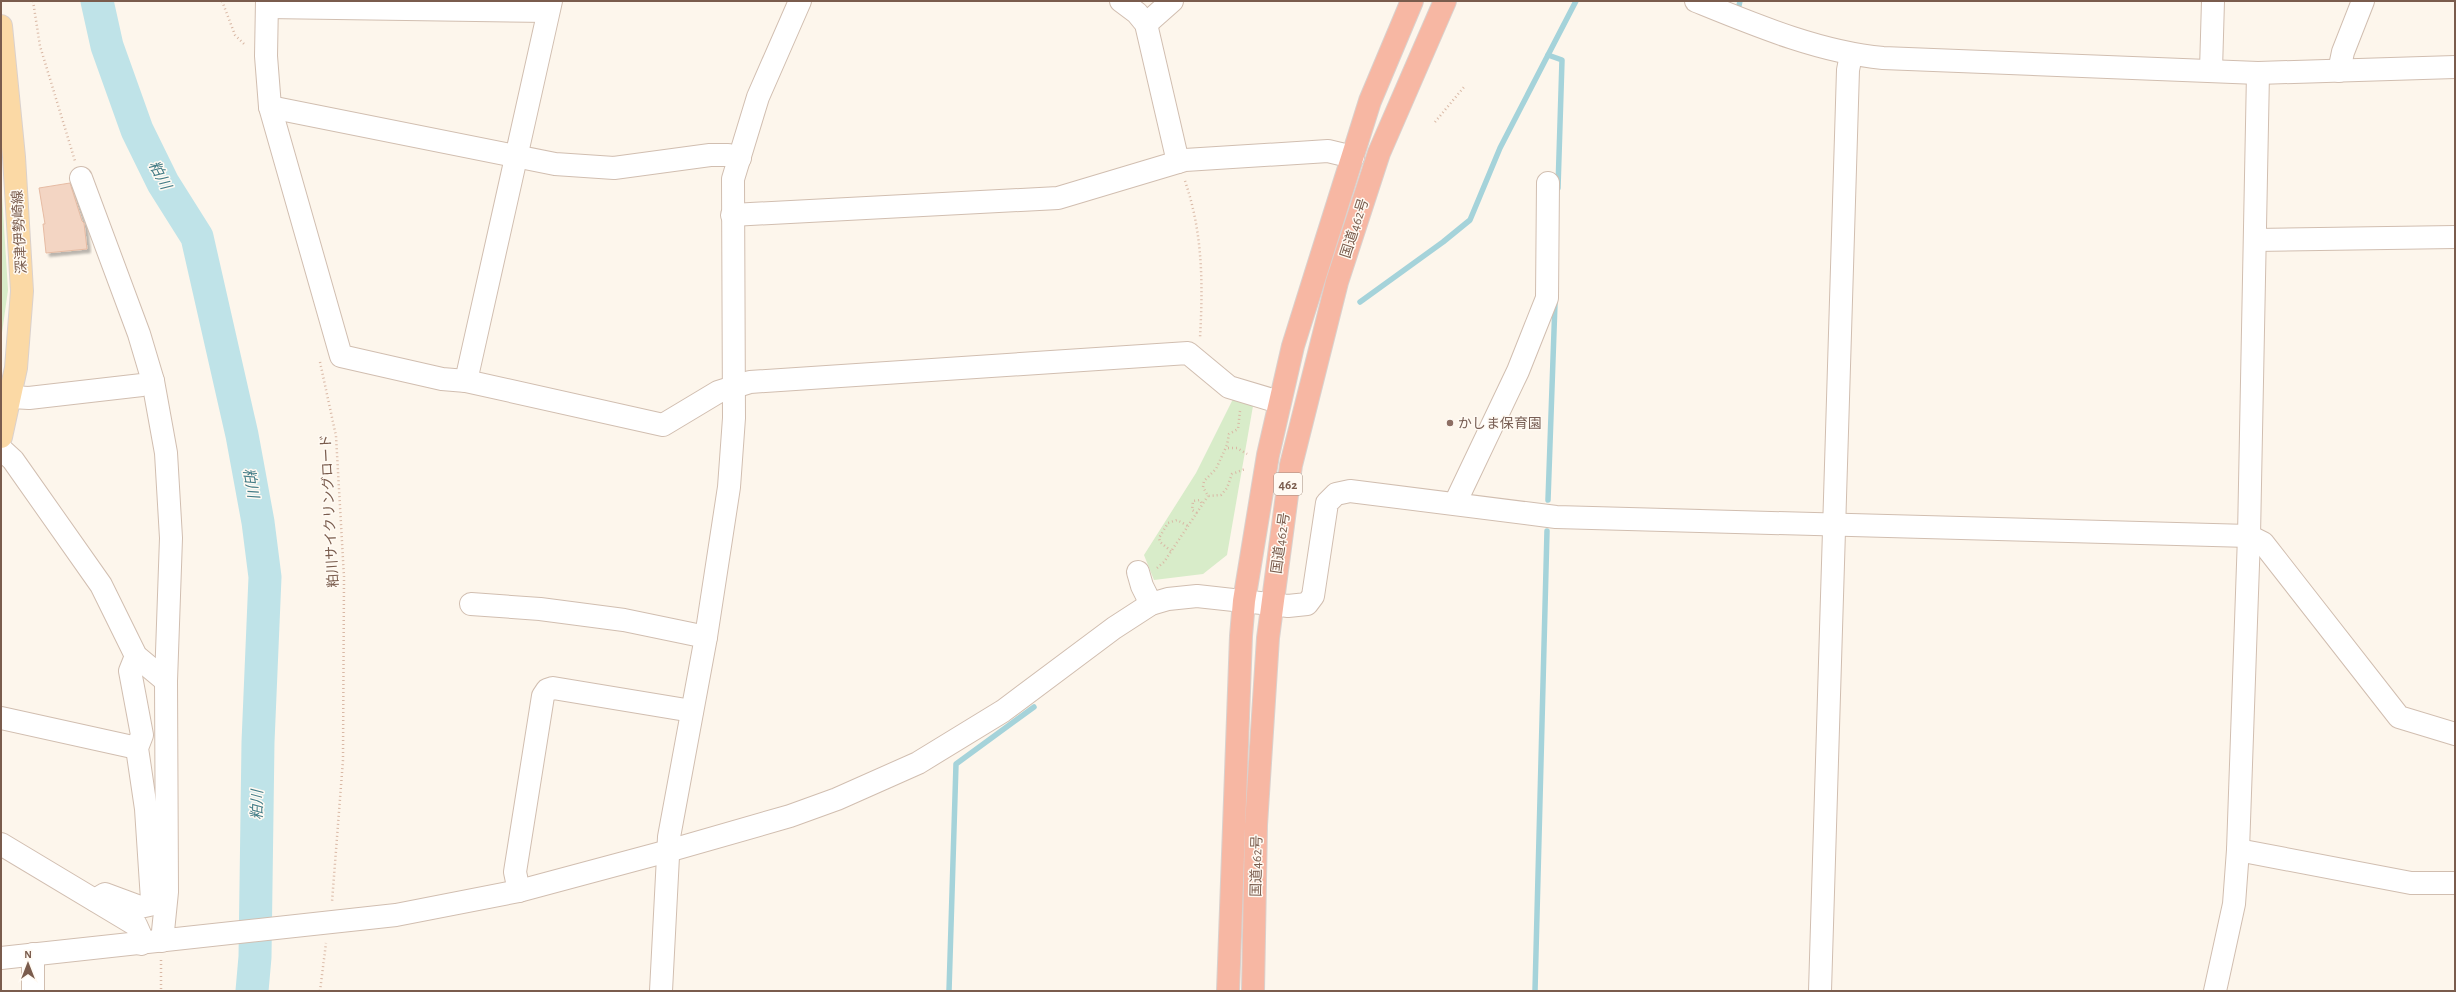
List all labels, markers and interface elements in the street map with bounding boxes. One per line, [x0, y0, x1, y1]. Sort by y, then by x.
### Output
water label: 粕川 [146, 158, 175, 194]
street label: 深津伊勢崎線 [10, 190, 29, 274]
street label: 国道462号 [1338, 197, 1371, 260]
place label: かしま保育園 [1458, 416, 1542, 431]
marker: かしま保育園 [1445, 418, 1455, 428]
street label: 粕川サイクリングロード [317, 434, 341, 588]
water label: 粕川 [241, 467, 262, 501]
road number: 462 [1274, 473, 1302, 495]
street label: 国道462号 [1269, 511, 1292, 575]
water label: 粕川 [249, 788, 265, 820]
street label: 国道462号 [1248, 835, 1265, 897]
north arrow [8, 944, 48, 984]
text: N [24, 949, 32, 960]

